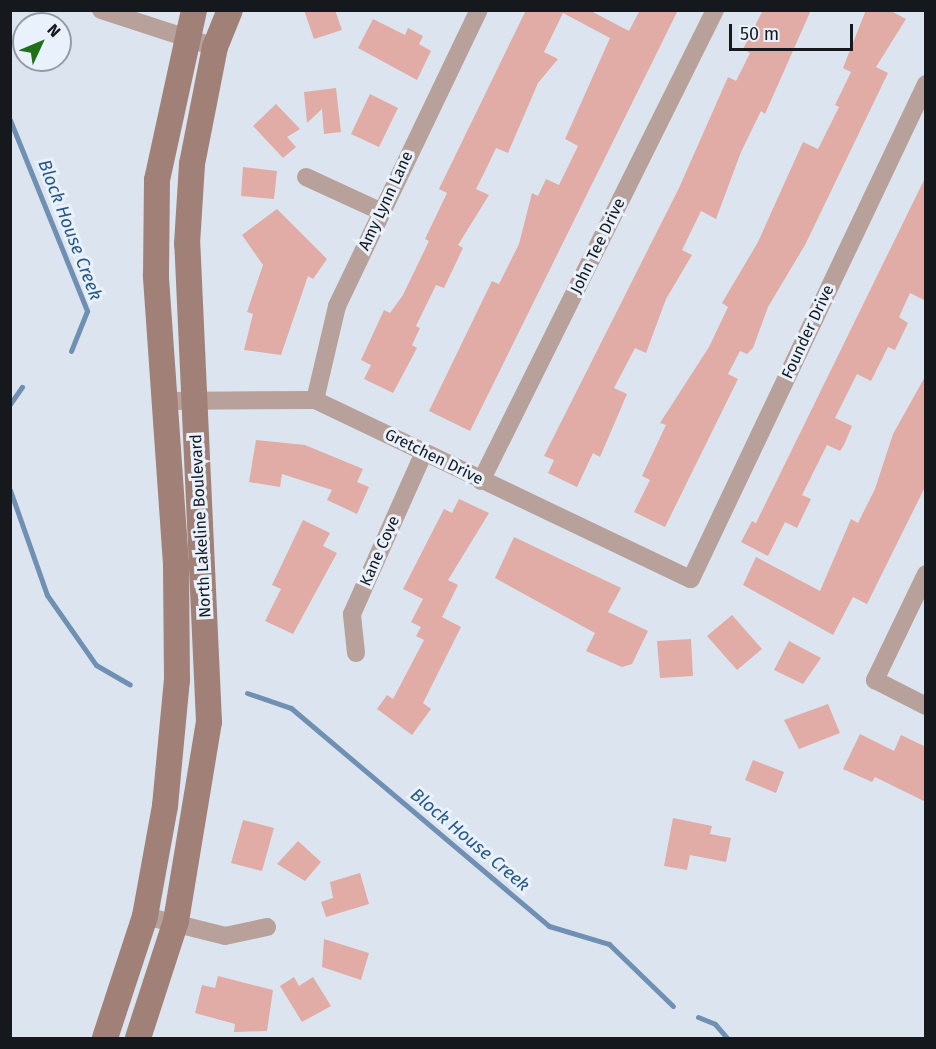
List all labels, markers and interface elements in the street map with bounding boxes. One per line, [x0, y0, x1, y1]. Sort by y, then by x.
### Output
north arrow [12, 12, 72, 72]
scale bar [732, 12, 856, 50]
text: N [43, 20, 64, 41]
text: 50 m [740, 23, 779, 45]
street label: Amy Lynn Lane [355, 148, 417, 254]
water label: Block House Creek [33, 157, 107, 303]
street label: John Tee Drive [567, 195, 629, 297]
street label: Founder Drive [778, 282, 838, 382]
street label: Gretchen Drive [382, 425, 486, 489]
street label: North Lakeline Boulevard [187, 434, 215, 618]
street label: Kane Cove [356, 513, 404, 589]
water label: Block House Creek [406, 784, 534, 896]

